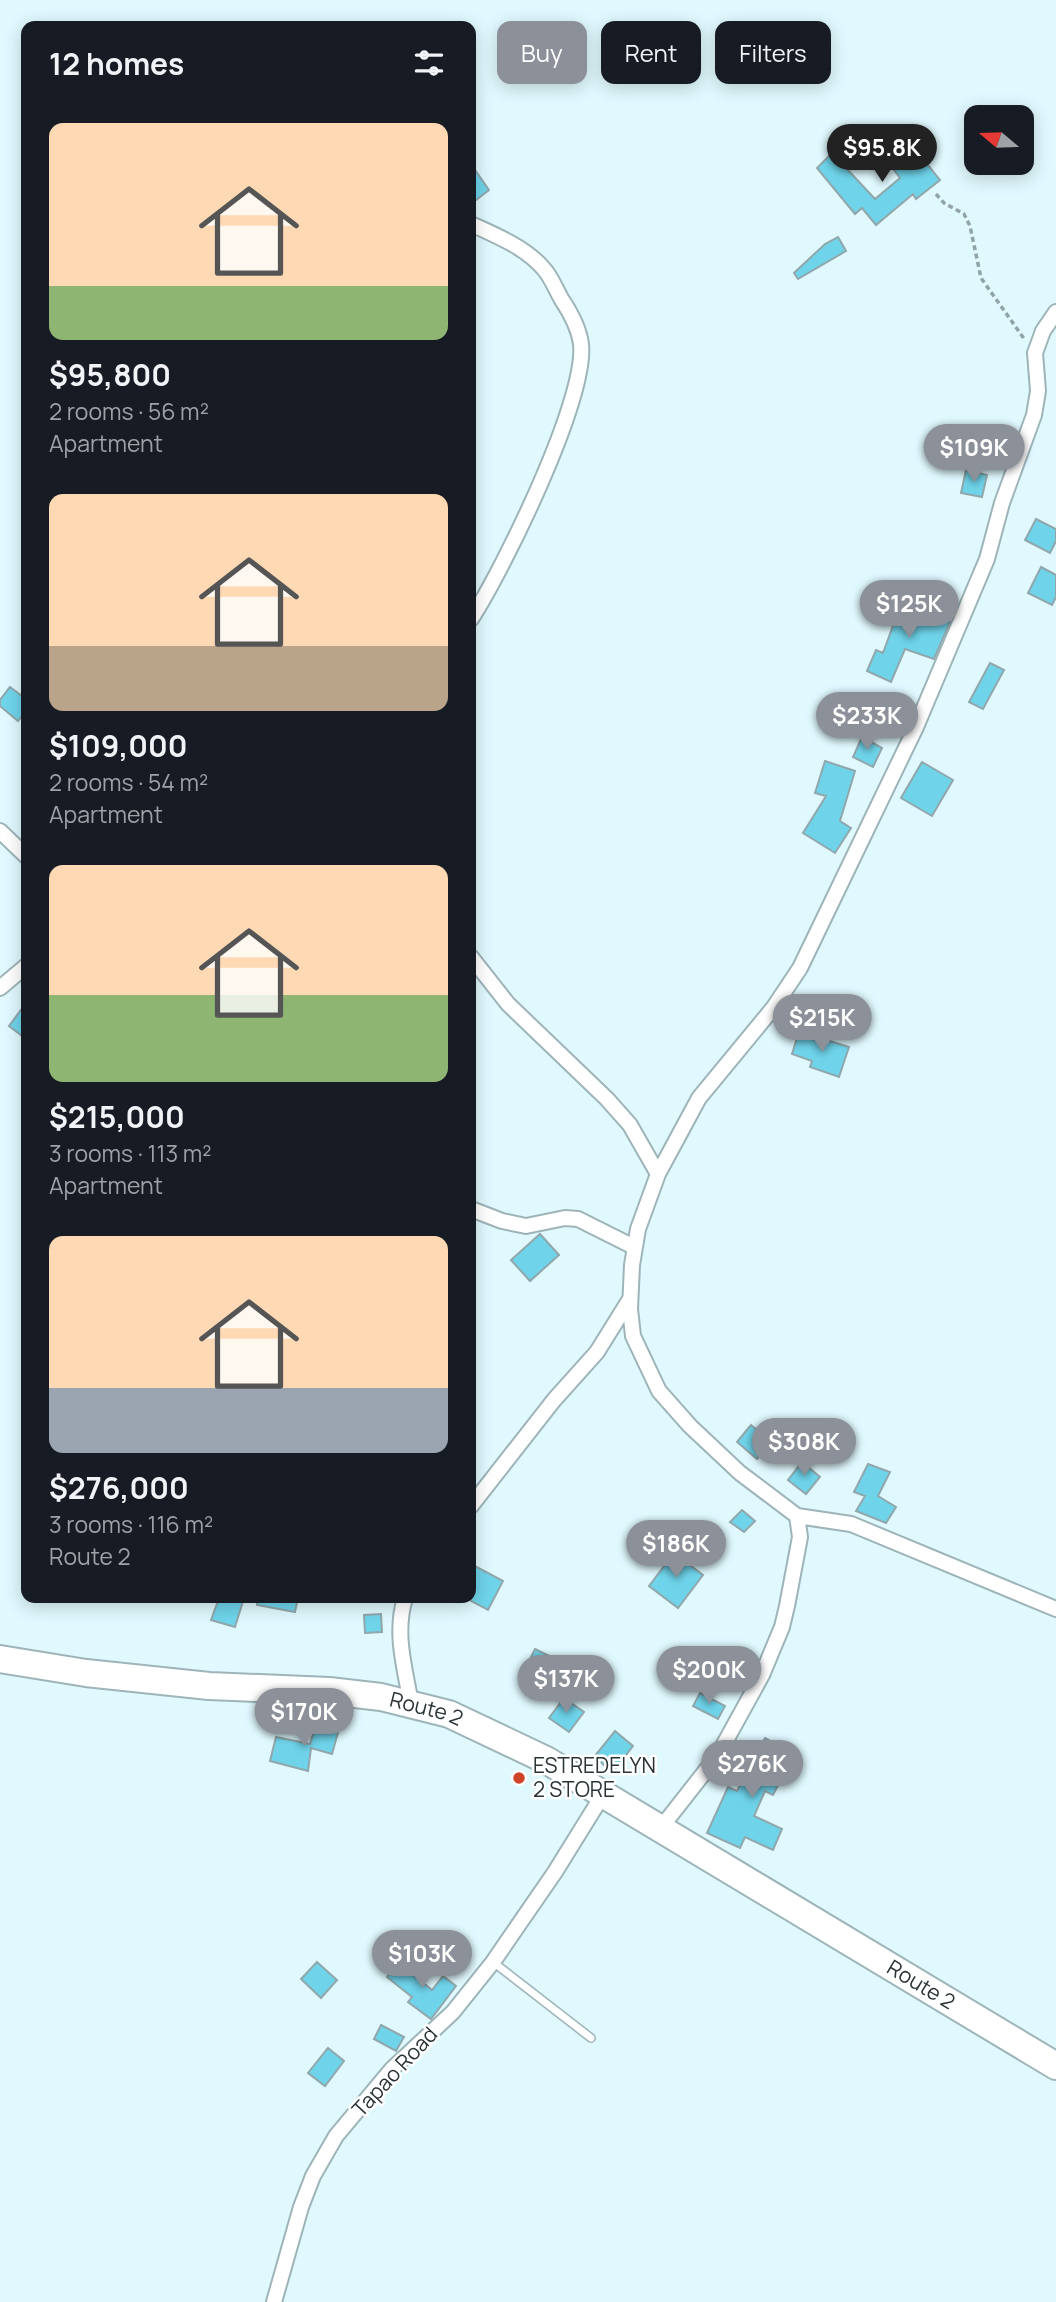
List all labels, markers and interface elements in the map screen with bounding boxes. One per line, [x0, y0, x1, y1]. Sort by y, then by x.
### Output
chip: Buy [497, 21, 587, 84]
chip: Rent [601, 21, 701, 84]
chip: Filters [715, 21, 831, 84]
text: 12 homes [49, 43, 184, 84]
icon: filters [410, 44, 448, 82]
north arrow [964, 105, 1034, 175]
map controls [964, 105, 1034, 175]
pin: $95.8K [825, 124, 939, 184]
text: $95.8K [843, 131, 921, 163]
icon: home [186, 168, 312, 294]
text: $95,800 [49, 354, 171, 395]
text: 2 rooms · 56 m² [49, 395, 209, 427]
pin: $109K [925, 424, 1023, 484]
text: Apartment [49, 427, 163, 459]
text: $109K [940, 431, 1008, 463]
icon: home [186, 539, 312, 665]
pin: $125K [860, 580, 958, 640]
text: $125K [876, 587, 942, 619]
pin: $233K [818, 692, 916, 752]
text: $233K [832, 699, 902, 731]
text: $109,000 [49, 725, 188, 766]
text: 2 rooms · 54 m² [49, 766, 208, 798]
text: Apartment [49, 798, 163, 830]
icon: home [186, 910, 312, 1036]
pin: $215K [773, 995, 871, 1054]
text: $215K [789, 1001, 855, 1033]
text: $215,000 [49, 1096, 185, 1137]
text: 3 rooms · 113 m² [49, 1137, 212, 1169]
text: Apartment [49, 1169, 163, 1201]
icon: home [186, 1281, 312, 1407]
pin: $308K [755, 1418, 853, 1478]
text: $308K [768, 1425, 840, 1457]
text: $276,000 [49, 1467, 189, 1508]
text: 3 rooms · 116 m² [49, 1508, 213, 1540]
pin: $186K [627, 1520, 725, 1580]
text: $186K [642, 1527, 710, 1559]
text: Route 2 [49, 1540, 131, 1572]
pin: $200K [660, 1646, 758, 1706]
text: $200K [672, 1653, 746, 1685]
pin: $137K [517, 1656, 615, 1715]
text: $137K [533, 1662, 599, 1694]
street label: Route 2 [387, 1685, 468, 1732]
pin: $170K [255, 1688, 353, 1748]
text: $170K [271, 1695, 337, 1727]
pin: $276K [703, 1741, 801, 1800]
text: $276K [717, 1747, 787, 1779]
place label: ESTREDELYN 2 STORE [533, 1751, 656, 1803]
marker: ESTREDELYN 2 STORE [511, 1770, 527, 1786]
pin: $103K [373, 1930, 471, 1990]
text: $103K [388, 1937, 456, 1969]
street label: Route 2 [882, 1953, 961, 2015]
street label: Tapao Road [345, 2020, 443, 2122]

